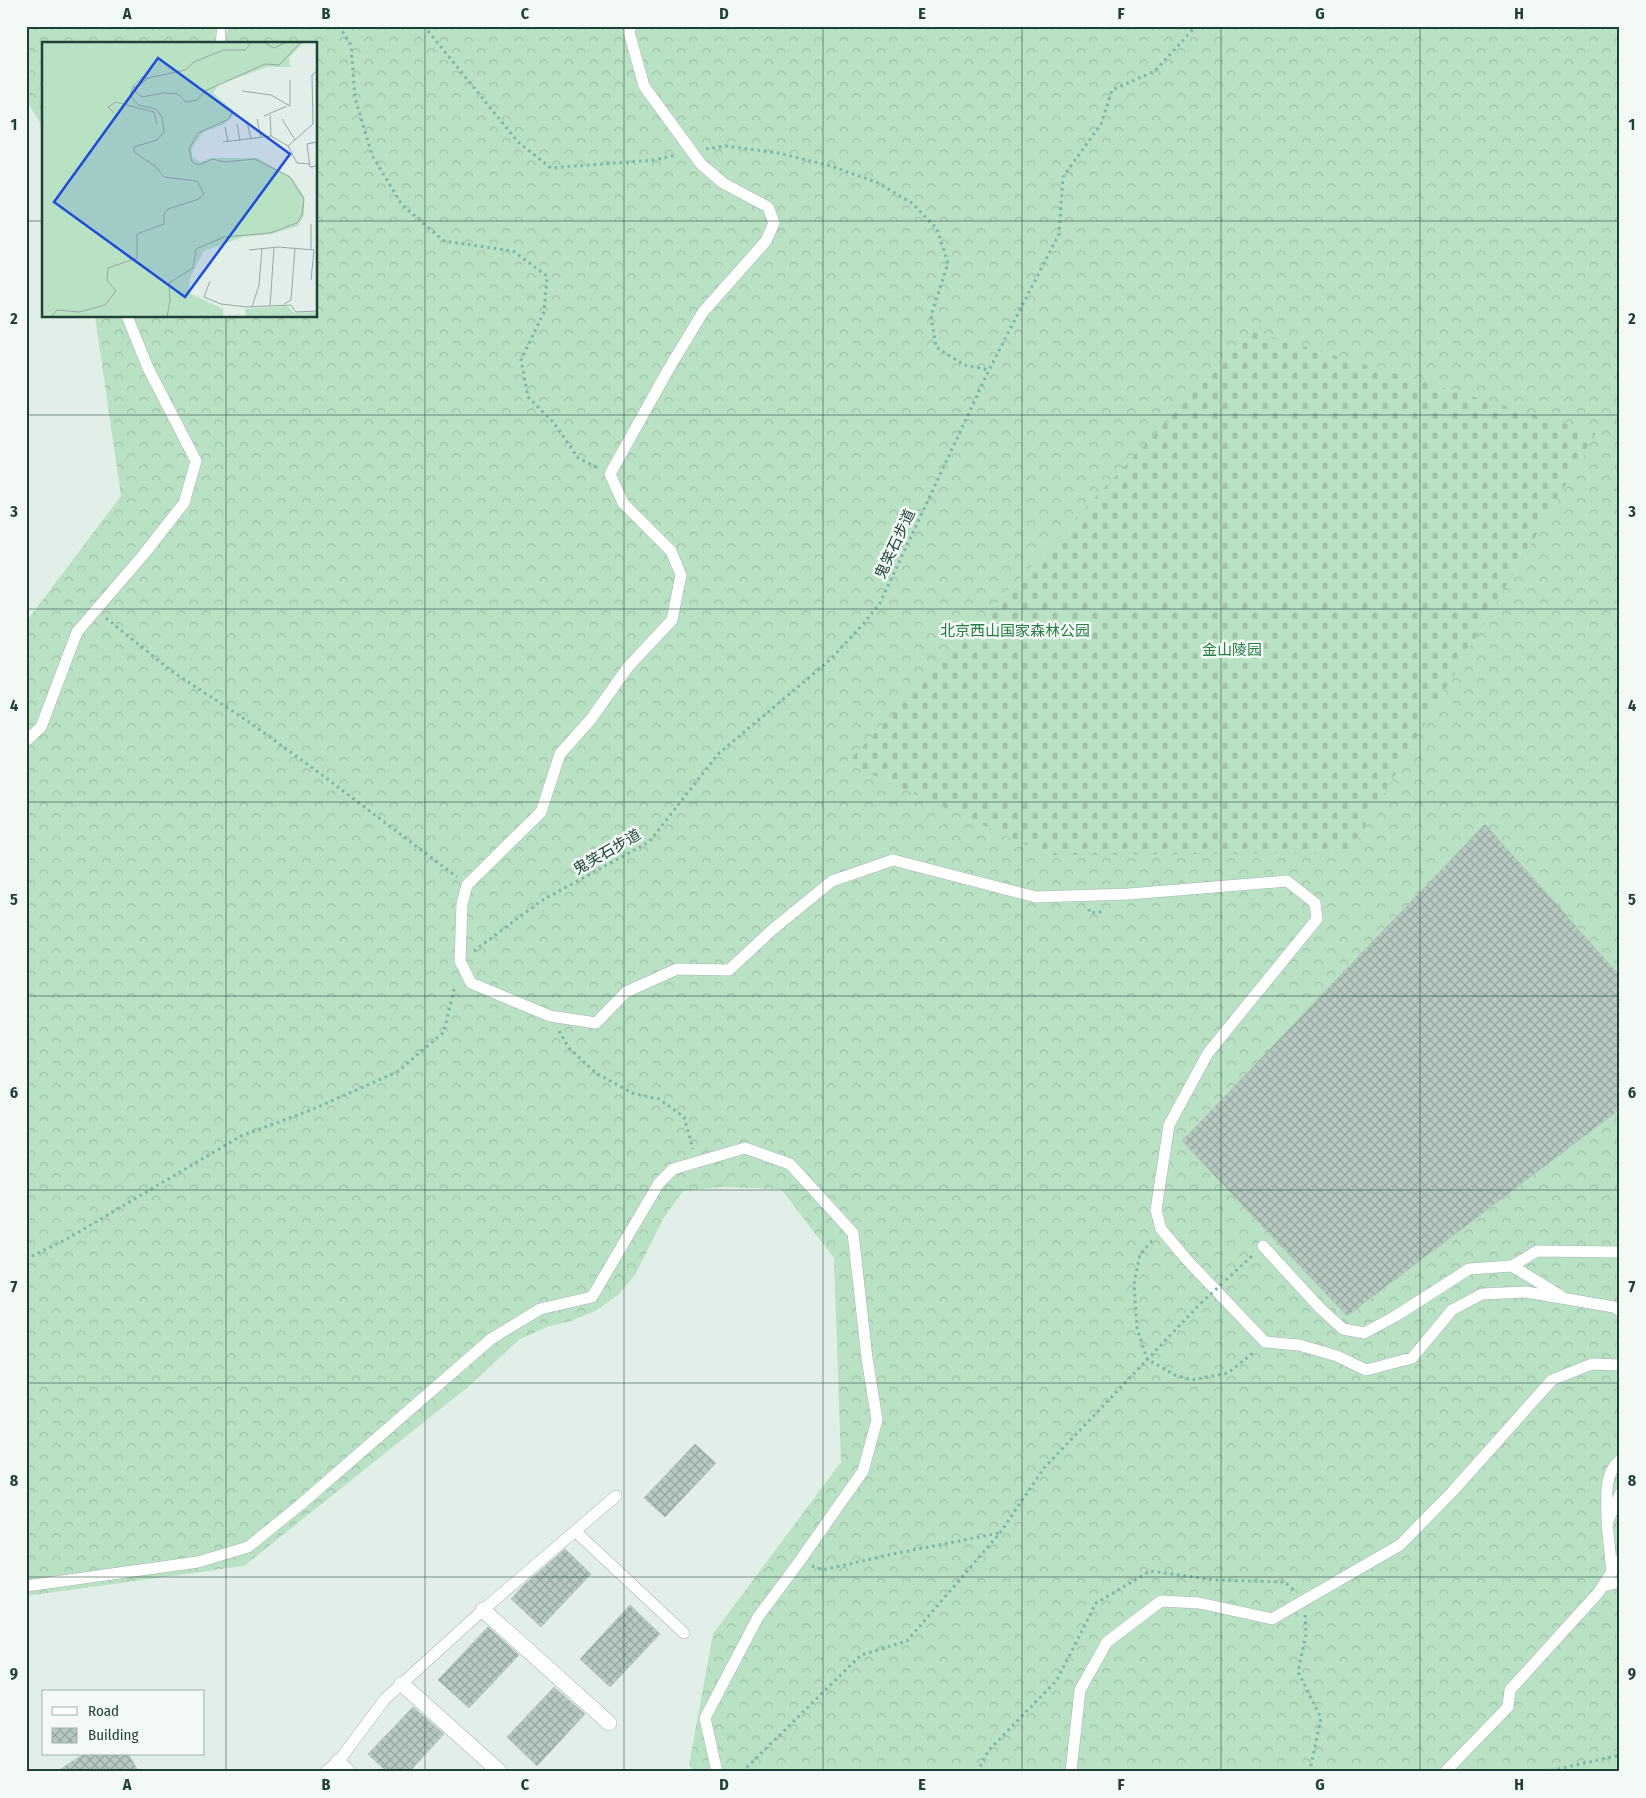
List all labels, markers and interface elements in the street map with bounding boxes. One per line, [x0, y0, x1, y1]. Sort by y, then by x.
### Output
text: A [122, 4, 132, 23]
text: B [322, 4, 331, 23]
text: C [521, 4, 530, 23]
text: D [719, 4, 729, 23]
text: E [918, 4, 926, 23]
text: F [1117, 4, 1125, 23]
text: G [1315, 4, 1325, 23]
text: H [1514, 4, 1524, 23]
inset map [42, 42, 318, 318]
text: 1 [11, 115, 17, 134]
text: 1 [1629, 115, 1635, 134]
text: 2 [9, 309, 18, 328]
text: 2 [1627, 309, 1636, 328]
text: 3 [9, 502, 18, 521]
text: 3 [1627, 502, 1636, 521]
street label: 鬼笑石步道 [871, 506, 919, 582]
park label: 北京西山国家森林公园 [940, 622, 1090, 640]
park label: 金山陵园 [1202, 641, 1262, 659]
text: 4 [10, 696, 18, 715]
text: 4 [1628, 696, 1636, 715]
street label: 鬼笑石步道 [570, 825, 644, 879]
text: 5 [10, 890, 18, 909]
text: 5 [1628, 890, 1636, 909]
text: 6 [10, 1083, 18, 1102]
text: 6 [1628, 1083, 1636, 1102]
text: 7 [11, 1277, 18, 1296]
text: 7 [1629, 1277, 1636, 1296]
text: 8 [10, 1471, 19, 1490]
text: 8 [1628, 1471, 1637, 1490]
text: 9 [10, 1664, 18, 1683]
text: 9 [1628, 1664, 1636, 1683]
legend [42, 1690, 205, 1756]
text: Road [88, 1702, 119, 1720]
text: Building [88, 1726, 139, 1744]
text: A [122, 1775, 132, 1794]
text: B [322, 1775, 331, 1794]
text: C [521, 1775, 530, 1794]
text: D [719, 1775, 729, 1794]
text: E [918, 1775, 926, 1794]
text: F [1117, 1775, 1125, 1794]
text: G [1315, 1775, 1325, 1794]
text: H [1514, 1775, 1524, 1794]

